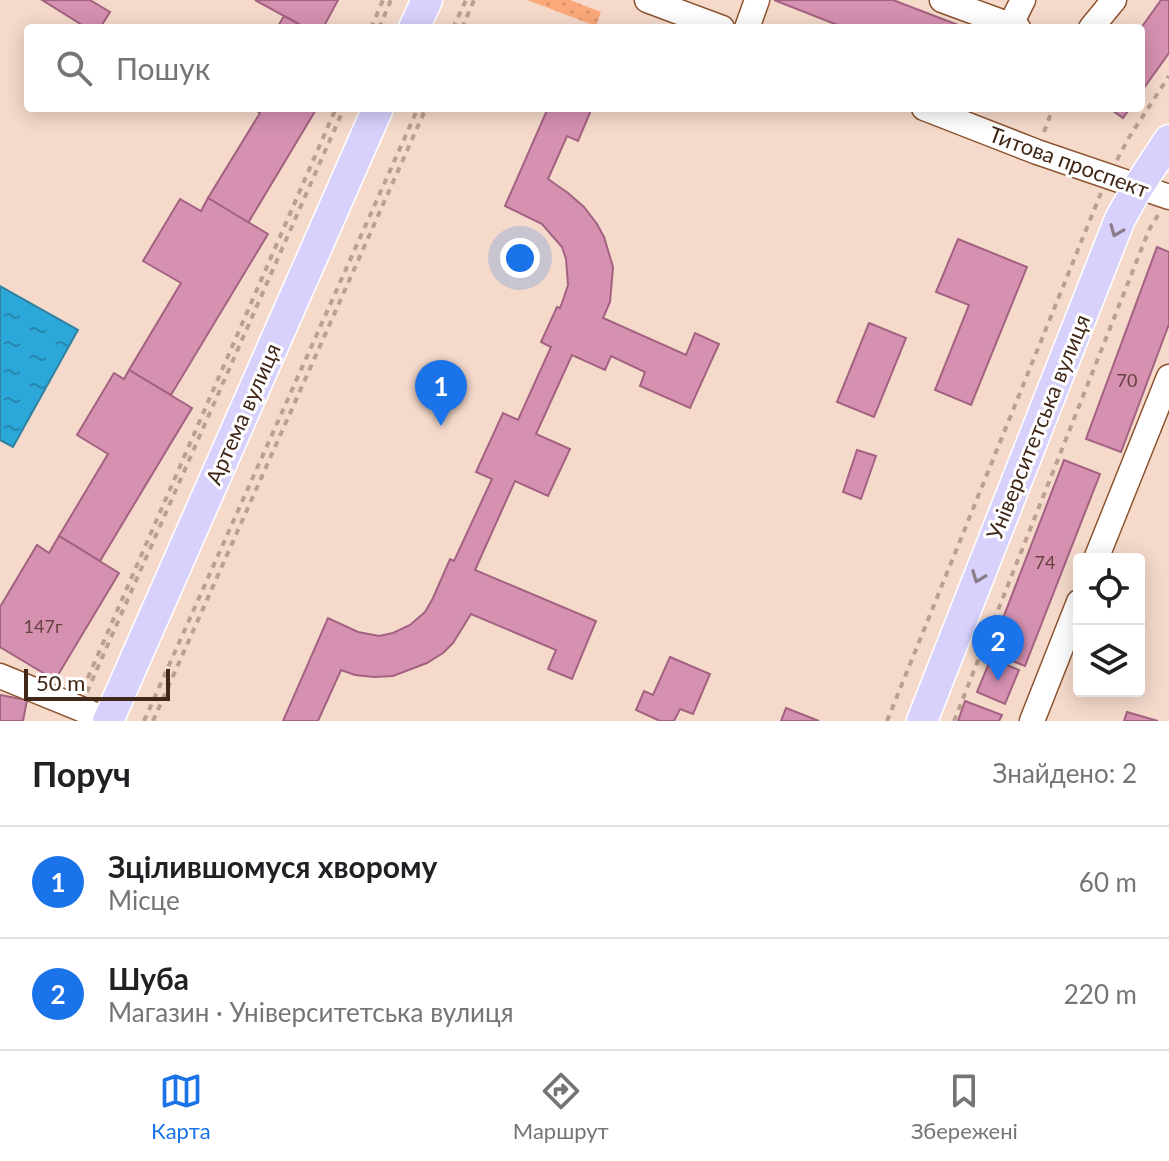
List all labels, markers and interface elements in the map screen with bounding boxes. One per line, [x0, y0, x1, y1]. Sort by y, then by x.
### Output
search box [24, 24, 1145, 112]
icon: search [52, 46, 96, 90]
text: Пошук [116, 50, 210, 86]
street label: Титова проспект [986, 120, 1153, 203]
one-way arrow [1109, 223, 1125, 237]
your location [500, 238, 540, 278]
street label: Університетська вулиця [980, 310, 1095, 543]
street label: Артема вулиця [199, 339, 286, 489]
pin: 1 [415, 360, 467, 426]
house number: 70 [1117, 369, 1137, 391]
house number: 74 [1035, 551, 1055, 573]
map controls [1073, 553, 1145, 697]
button: locate [1073, 553, 1145, 625]
one-way arrow [972, 569, 988, 583]
house number: 147г [24, 615, 63, 637]
pin: 2 [972, 615, 1024, 681]
button: layers [1073, 625, 1145, 697]
scale bar [24, 665, 170, 701]
text: 50 m [36, 669, 85, 696]
text: Поруч [32, 753, 131, 794]
text: Знайдено: 2 [993, 757, 1137, 789]
text: Зцілившомуся хворому [108, 848, 437, 884]
text: 1 [50, 866, 66, 898]
text: 60 m [1079, 866, 1137, 898]
text: Місце [108, 884, 180, 916]
text: Шуба [108, 960, 189, 996]
text: 2 [50, 978, 66, 1010]
text: 220 m [1064, 978, 1137, 1010]
text: Магазин · Університетська вулиця [108, 996, 514, 1028]
tab: Карта [151, 1069, 211, 1144]
tab: Маршрут [513, 1069, 609, 1144]
tab: Збережені [911, 1069, 1018, 1144]

